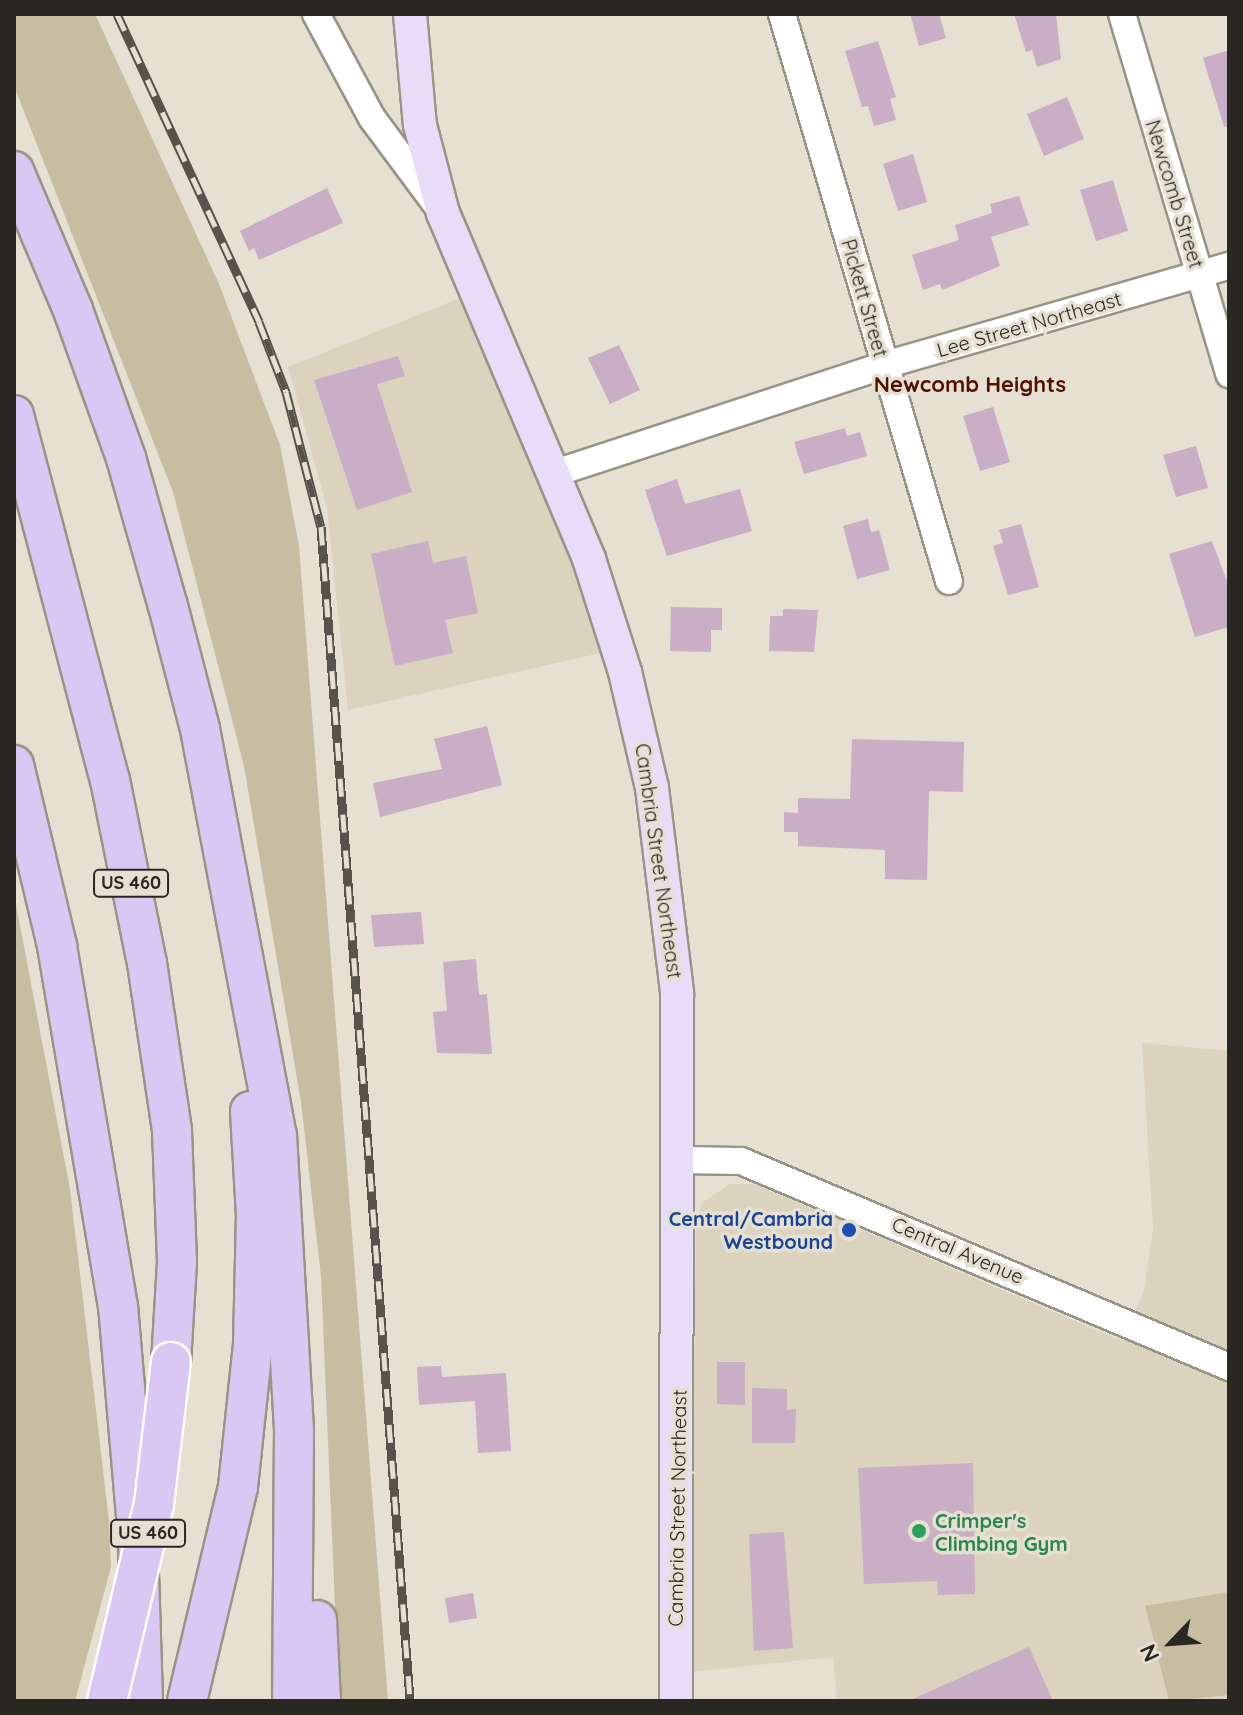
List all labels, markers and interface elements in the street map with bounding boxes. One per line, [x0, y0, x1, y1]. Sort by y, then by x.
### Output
street label: Newcomb Street [1141, 117, 1209, 271]
street label: Pickett Street [837, 236, 893, 360]
street label: Lee Street Northeast [934, 286, 1124, 362]
district label: Newcomb Heights [874, 372, 1066, 398]
street label: Cambria Street Northeast [631, 742, 687, 980]
road number: US 460 [93, 869, 169, 897]
place label: Central/Cambria Westbound [669, 1206, 833, 1253]
street label: Central Avenue [889, 1211, 1027, 1289]
marker: Central/Cambria Westbound [840, 1221, 858, 1239]
street label: Cambria Street Northeast [663, 1389, 691, 1627]
place label: Crimper's Climbing Gym [935, 1508, 1068, 1555]
road number: US 460 [110, 1519, 186, 1547]
marker: Crimper's Climbing Gym [910, 1522, 928, 1540]
north arrow [1131, 1603, 1211, 1683]
text: N [1133, 1640, 1165, 1666]

